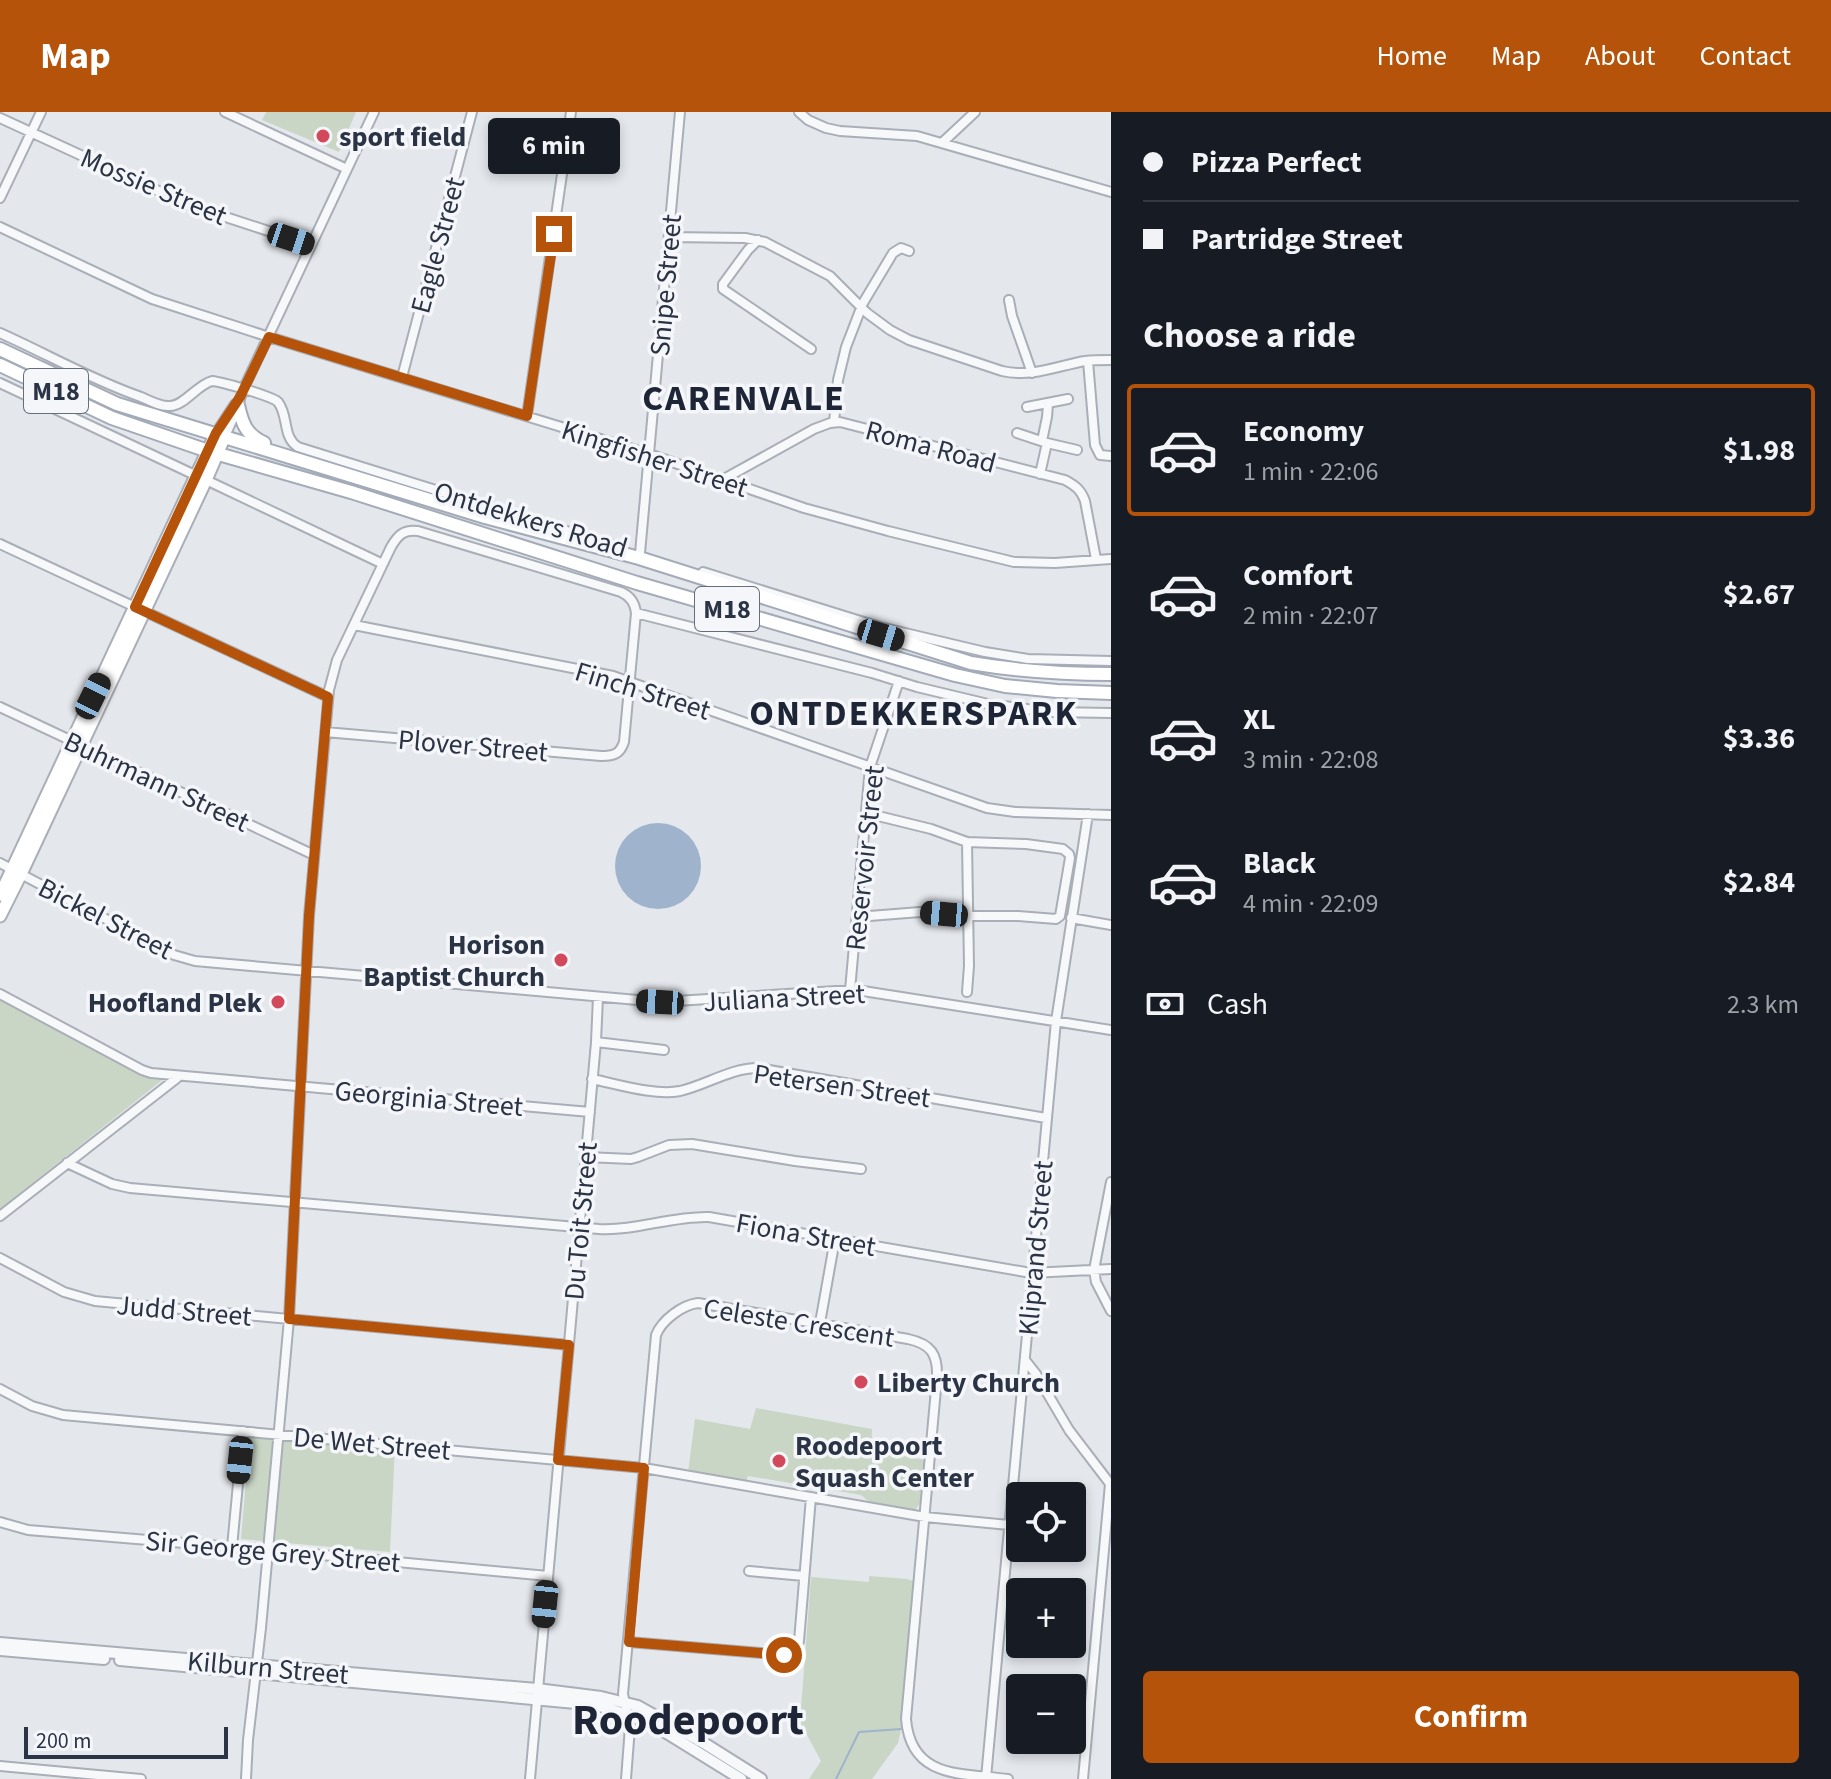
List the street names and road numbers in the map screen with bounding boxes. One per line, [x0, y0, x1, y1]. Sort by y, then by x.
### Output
street label: Mossie Street [74, 138, 233, 236]
street label: Eagle Street [401, 172, 476, 318]
street label: Snipe Street [640, 212, 692, 358]
road number: M18 [24, 369, 88, 413]
street label: Kingfisher Street [556, 410, 754, 508]
street label: Roma Road [861, 410, 1001, 484]
street label: Ontdekkers Road [429, 472, 632, 568]
road number: M18 [695, 587, 759, 631]
street label: Finch Street [570, 651, 716, 731]
street label: Plover Street [396, 720, 550, 773]
street label: Buhrmann Street [57, 721, 256, 843]
street label: Reservoir Street [835, 763, 895, 953]
street label: Bickel Street [31, 868, 180, 970]
street label: Juliana Street [702, 974, 867, 1022]
street label: Petersen Street [751, 1054, 933, 1118]
street label: Georginia Street [333, 1071, 525, 1127]
street label: Du Toit Street [554, 1140, 608, 1302]
street label: Kliprand Street [1008, 1158, 1064, 1337]
street label: Fiona Street [733, 1203, 879, 1267]
street label: Judd Street [115, 1285, 254, 1337]
street label: Celeste Crescent [701, 1288, 898, 1358]
street label: De Wet Street [292, 1417, 453, 1471]
street label: Sir George Grey Street [144, 1521, 403, 1583]
street label: Kilburn Street [186, 1641, 351, 1695]

